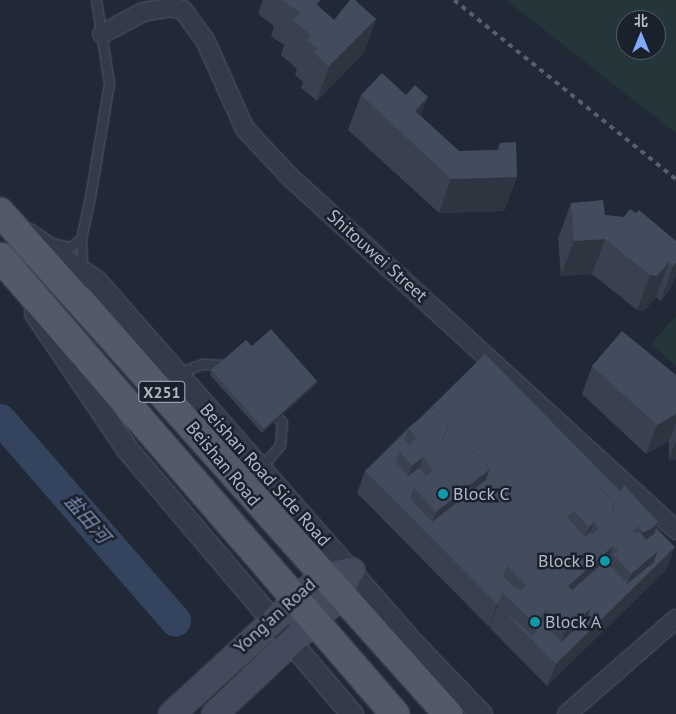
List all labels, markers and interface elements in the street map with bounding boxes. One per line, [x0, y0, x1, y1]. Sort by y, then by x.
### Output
north arrow [616, 10, 666, 60]
text: 北 [634, 12, 648, 30]
street label: Shitouwei Street [322, 205, 432, 307]
road number: X251 [138, 378, 186, 406]
street label: Beishan Road Side Road [195, 399, 335, 551]
street label: Beishan Road [181, 417, 265, 511]
place label: Block C [453, 483, 510, 505]
marker: Block C [437, 488, 449, 500]
water label: 盐田河 [60, 490, 114, 548]
place label: Block B [538, 550, 595, 572]
marker: Block B [599, 555, 611, 567]
street label: Yong'an Road [230, 574, 320, 658]
place label: Block A [545, 611, 602, 633]
marker: Block A [529, 616, 541, 628]

